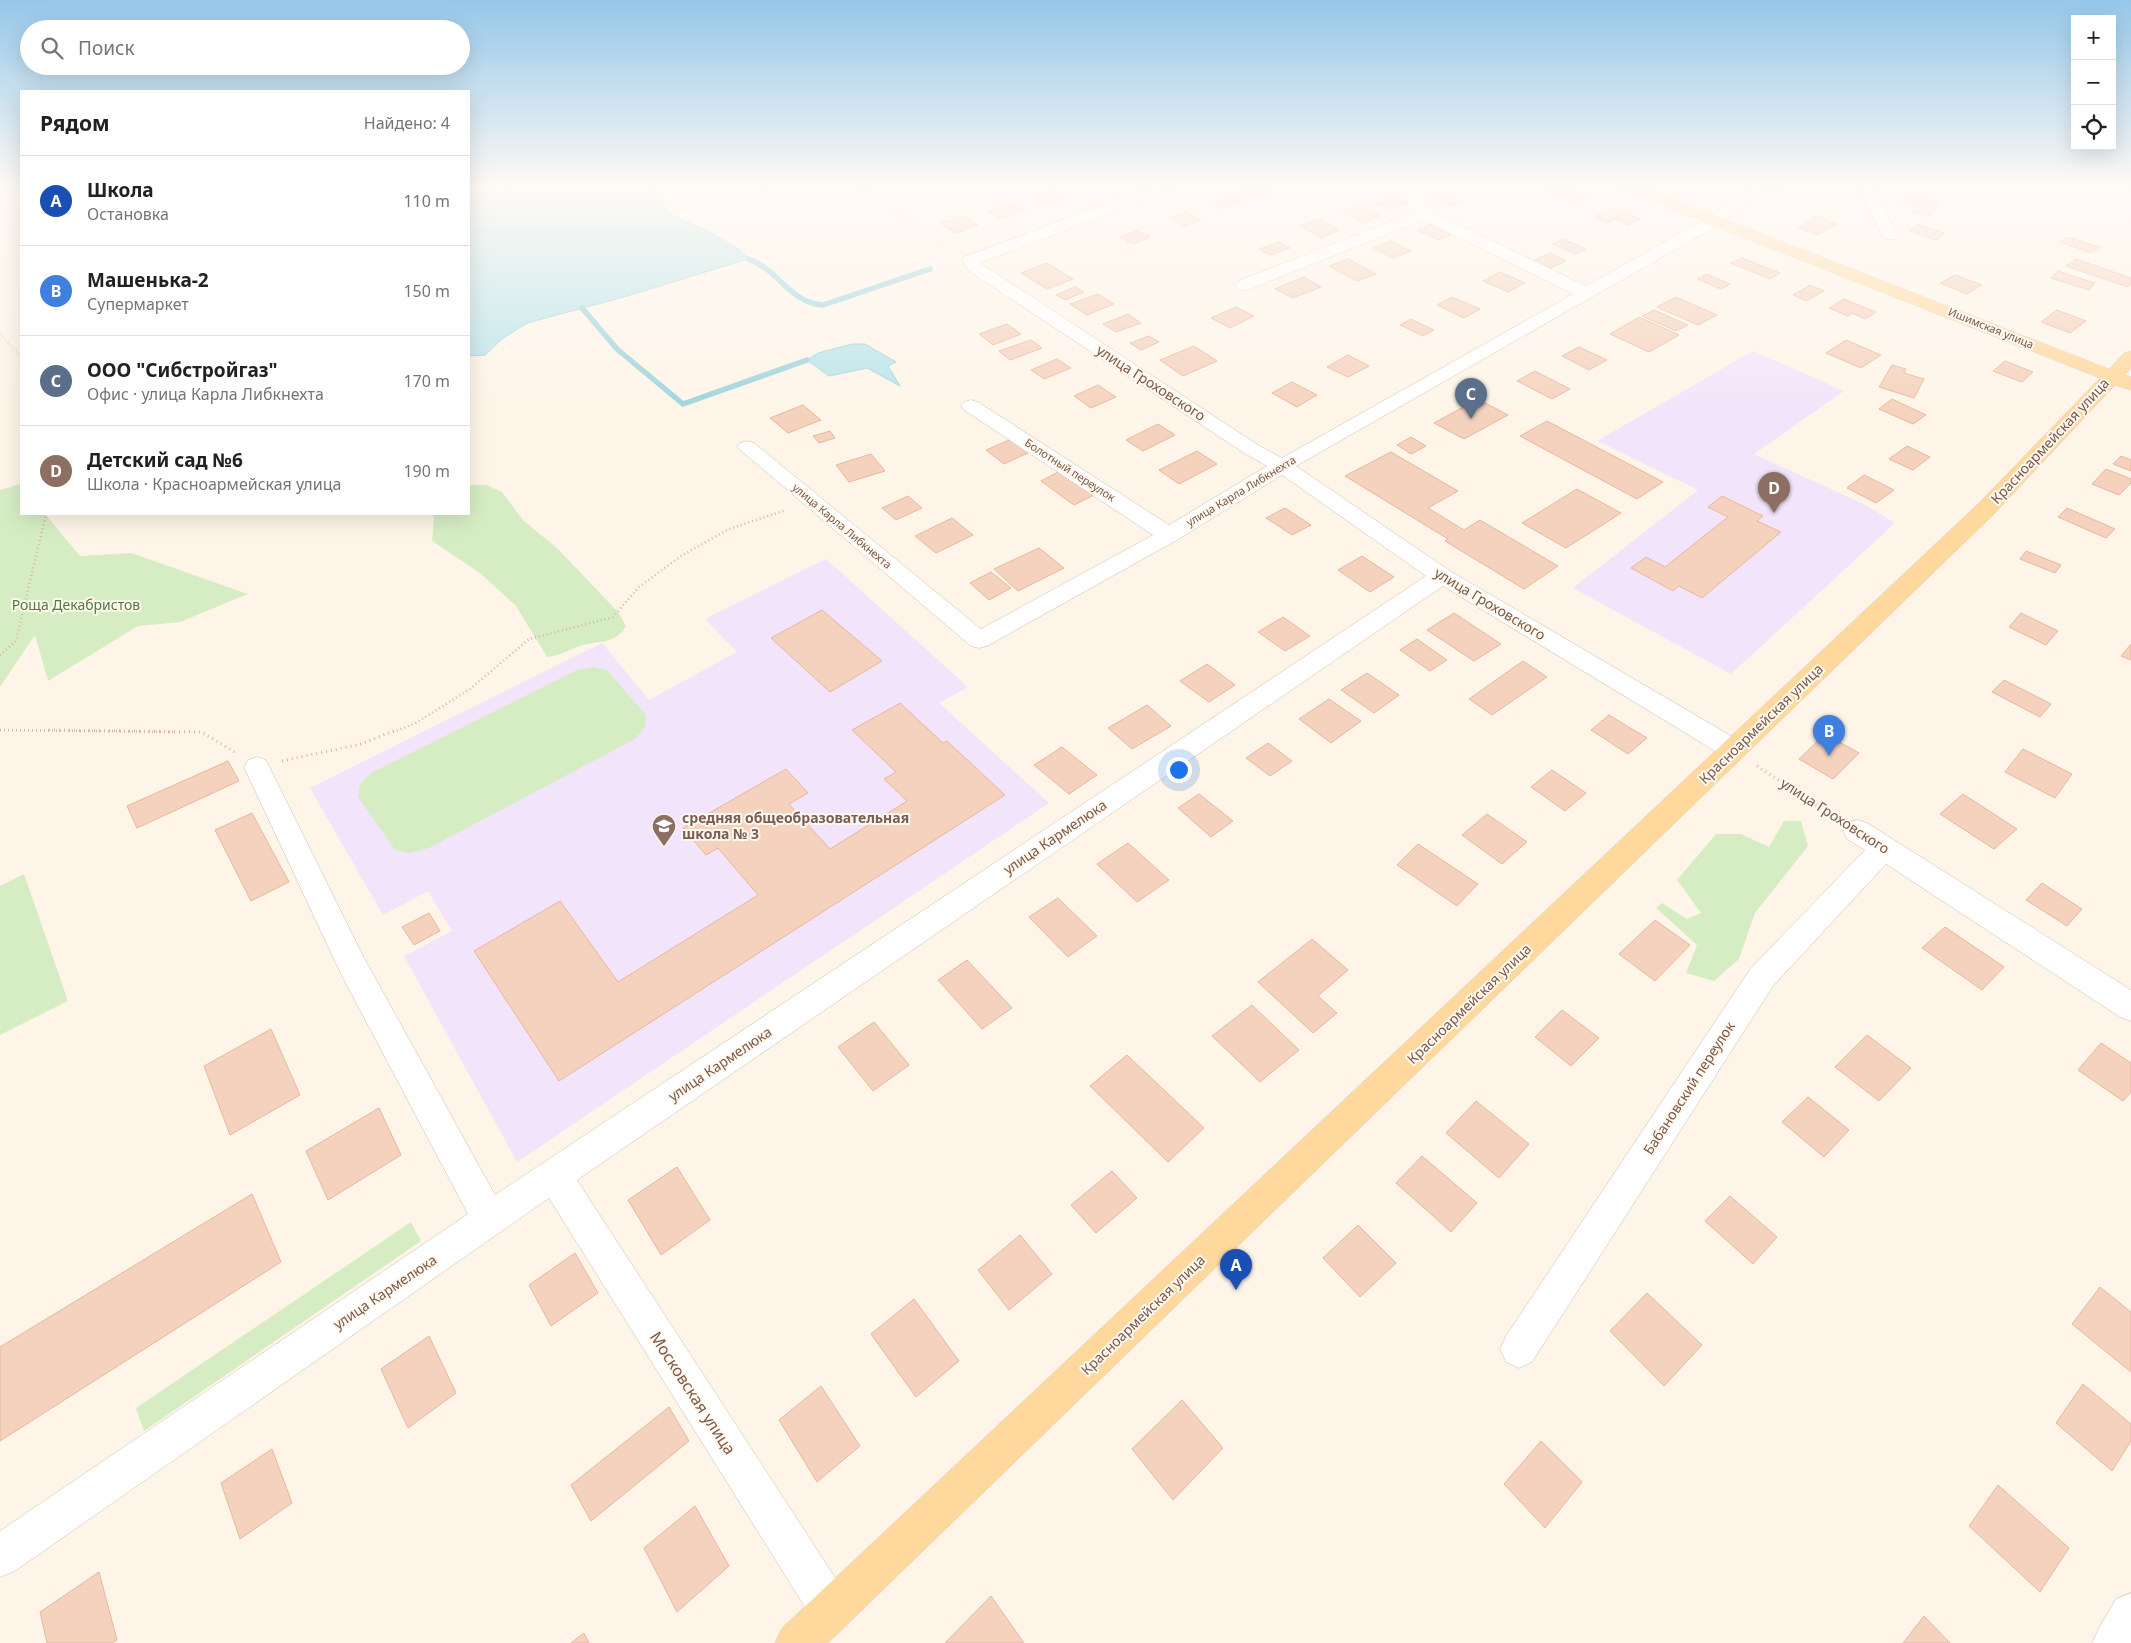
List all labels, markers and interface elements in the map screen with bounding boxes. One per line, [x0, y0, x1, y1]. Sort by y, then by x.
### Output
map controls [2071, 15, 2116, 150]
button: + [2071, 15, 2116, 60]
search box [20, 20, 470, 75]
icon: search [38, 34, 66, 62]
text: Поиск [78, 35, 134, 61]
button: − [2071, 60, 2116, 105]
button: locate [2071, 105, 2116, 150]
text: Рядом [40, 109, 110, 137]
text: Найдено: 4 [364, 112, 450, 134]
text: Школа [87, 177, 154, 203]
text: A [50, 190, 62, 212]
text: 110 m [403, 190, 450, 212]
text: Остановка [87, 203, 169, 225]
text: Машенька-2 [87, 267, 209, 293]
text: B [51, 280, 61, 302]
text: 150 m [403, 280, 450, 302]
text: Супермаркет [87, 293, 189, 315]
street label: Ишимская улица [1946, 304, 2036, 352]
street label: улица Гроховского [1093, 340, 1209, 425]
text: ООО "Сибстройгаз" [87, 357, 278, 383]
text: C [51, 370, 61, 392]
text: 170 m [403, 370, 450, 392]
street label: Красноармейская улица [1986, 374, 2113, 508]
pin: C [1455, 378, 1487, 419]
text: Офис · улица Карла Либкнехта [87, 383, 324, 405]
street label: Болотный переулок [1022, 435, 1119, 505]
text: Детский сад №6 [87, 447, 243, 473]
street label: улица Карла Либкнехта [1183, 452, 1298, 529]
text: D [50, 460, 62, 482]
text: 190 m [403, 460, 450, 482]
pin: D [1758, 472, 1790, 513]
text: Школа · Красноармейская улица [87, 473, 341, 495]
street label: улица Карла Либкнехта [789, 480, 895, 572]
street label: улица Гроховского [1431, 563, 1549, 644]
park label: Роща Декабристов [12, 595, 140, 614]
street label: Красноармейская улица [1694, 659, 1827, 788]
pin: B [1813, 715, 1845, 756]
your location [1166, 757, 1192, 783]
street label: улица Гроховского [1777, 773, 1893, 858]
street label: улица Кармелюка [999, 795, 1110, 878]
place label: средняя общеобразовательная школа № 3 [682, 808, 909, 843]
school or university icon: средняя общеобразовательная школа № 3 [651, 813, 677, 847]
street label: Красноармейская улица [1402, 939, 1535, 1068]
street label: Бабановский переулок [1638, 1017, 1739, 1158]
street label: улица Кармелюка [664, 1022, 775, 1105]
pin: A [1220, 1249, 1252, 1290]
street label: улица Кармелюка [329, 1250, 440, 1333]
street label: Красноармейская улица [1076, 1250, 1209, 1379]
street label: Московская улица [645, 1327, 741, 1459]

